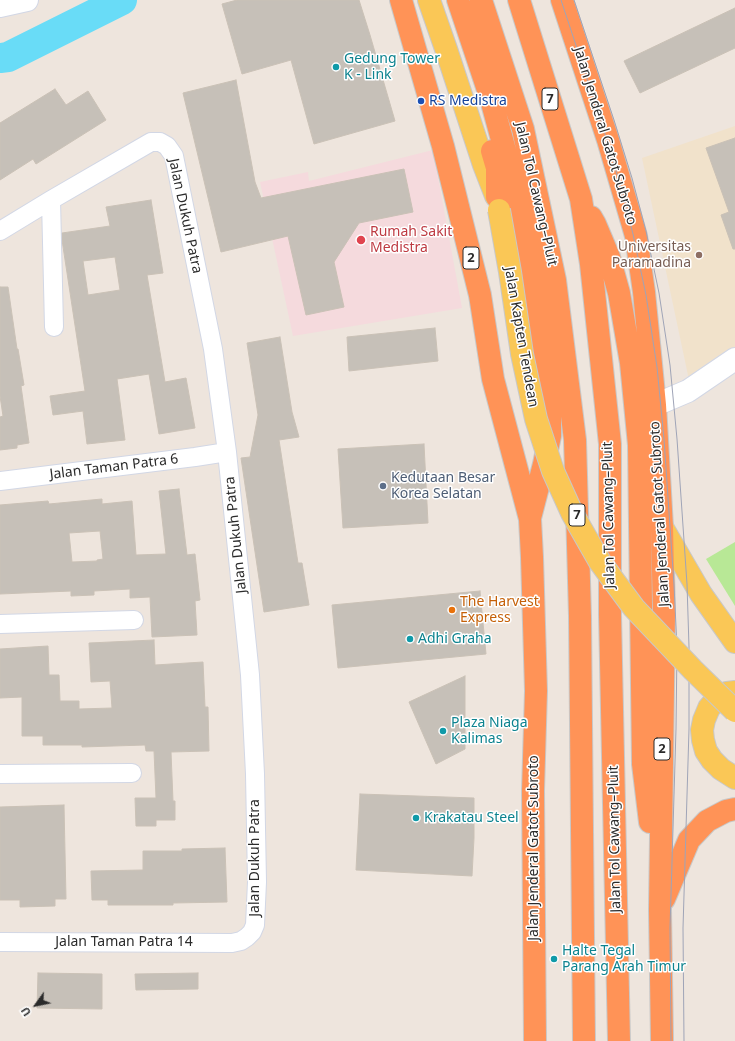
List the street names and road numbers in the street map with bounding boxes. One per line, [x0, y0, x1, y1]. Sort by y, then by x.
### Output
street label: Jalan Jenderal Gatot Subroto [570, 45, 640, 227]
road number: 7 [542, 88, 558, 110]
street label: Jalan Tol Cawang–Pluit [511, 120, 561, 268]
street label: Jalan Dukuh Patra [165, 157, 205, 275]
road number: 2 [463, 247, 479, 269]
street label: Jalan Kapten Tendean [500, 266, 542, 408]
street label: Jalan Jenderal Gatot Subroto [647, 421, 673, 607]
street label: Jalan Tol Cawang–Pluit [599, 441, 619, 589]
street label: Jalan Taman Patra 6 [49, 451, 179, 483]
street label: Jalan Dukuh Patra [222, 476, 250, 594]
road number: 7 [569, 504, 585, 526]
road number: 2 [654, 738, 670, 760]
street label: Jalan Jenderal Gatot Subroto [526, 755, 542, 941]
street label: Jalan Tol Cawang–Pluit [605, 765, 625, 913]
street label: Jalan Dukuh Patra [247, 799, 263, 917]
street label: Jalan Taman Patra 14 [55, 934, 193, 950]

